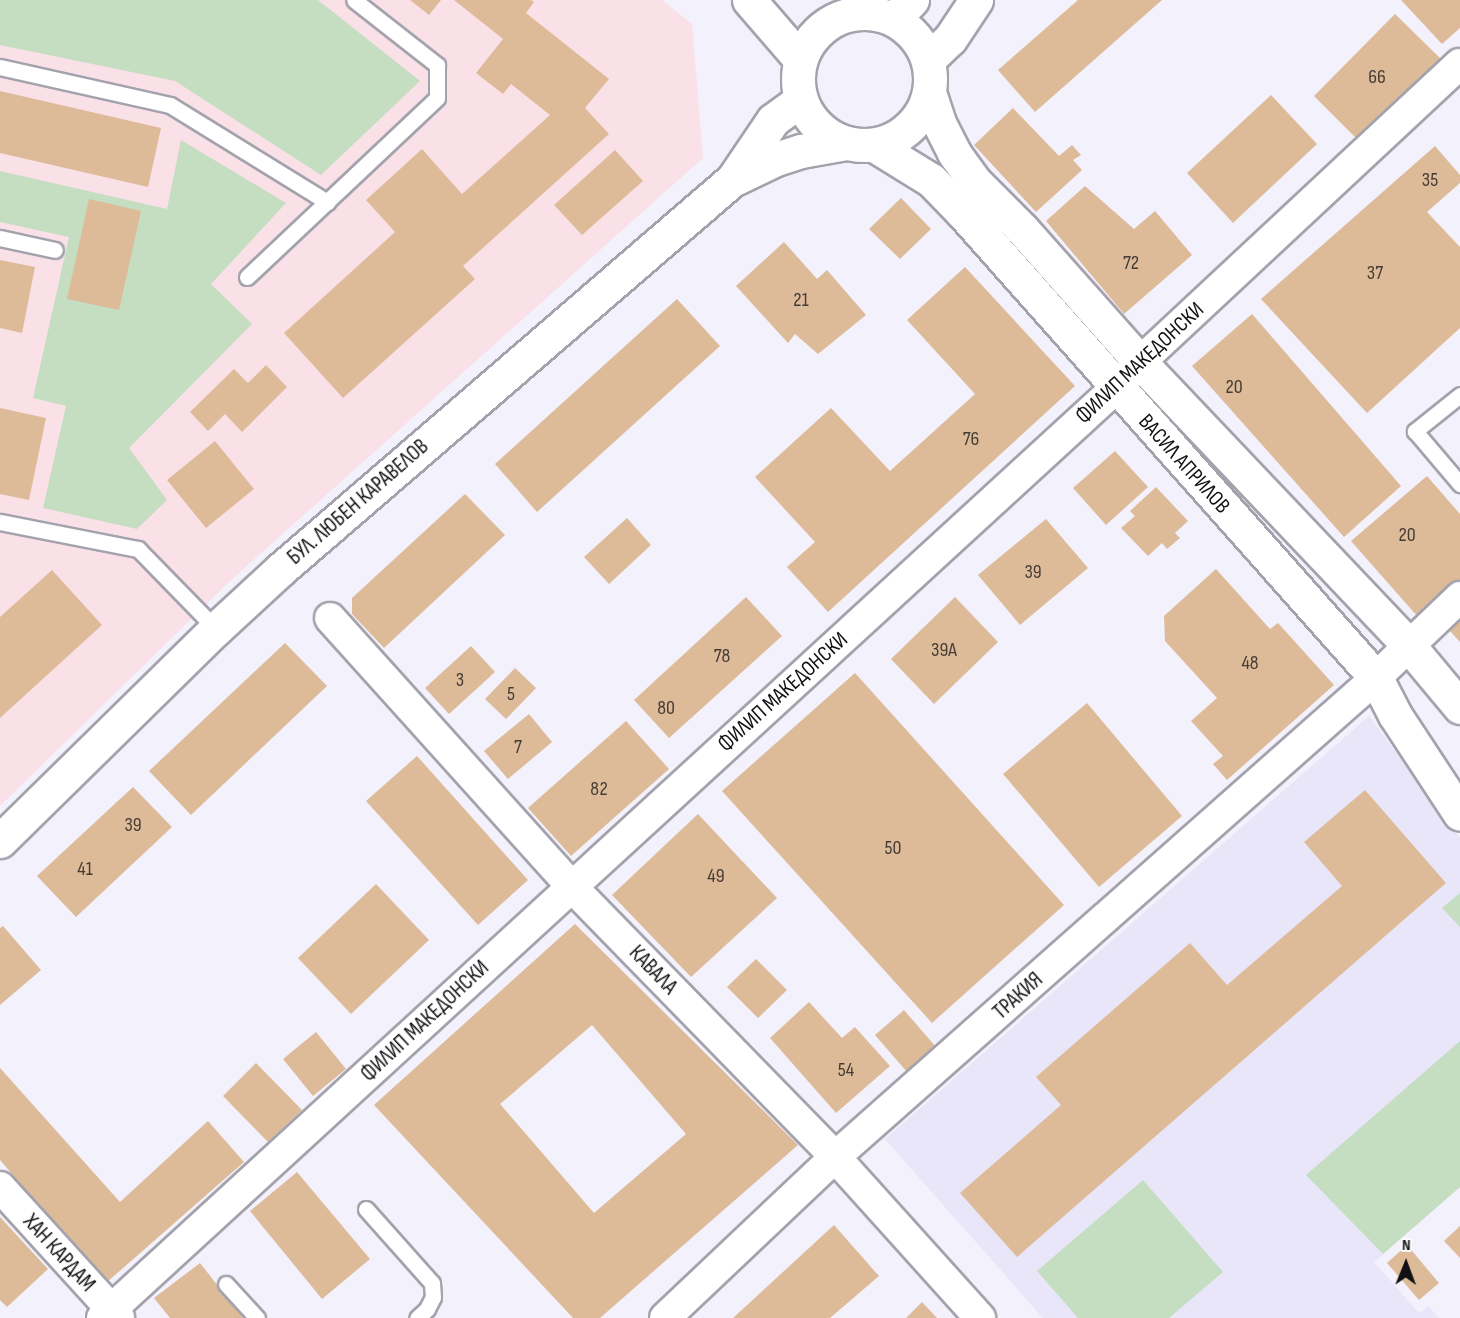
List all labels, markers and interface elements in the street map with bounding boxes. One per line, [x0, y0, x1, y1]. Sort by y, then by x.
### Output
house number: 66 [1368, 65, 1386, 89]
house number: 35 [1422, 168, 1438, 192]
house number: 72 [1123, 251, 1139, 275]
house number: 37 [1367, 261, 1383, 285]
house number: 21 [793, 288, 809, 312]
street label: ФИЛИП МАКЕДОНСКИ [1070, 297, 1210, 429]
house number: 20 [1225, 375, 1243, 399]
street label: ВАСИЛ АПРИЛОВ [1133, 409, 1235, 519]
house number: 76 [963, 427, 979, 451]
street label: БУЛ. ЛЮБЕН КАРАВЕЛОВ [282, 434, 434, 570]
house number: 20 [1398, 523, 1416, 547]
house number: 39 [1024, 560, 1042, 584]
street label: ФИЛИП МАКЕДОНСКИ [713, 627, 853, 757]
house number: 39А [931, 638, 957, 662]
house number: 78 [714, 644, 730, 668]
house number: 48 [1241, 651, 1259, 675]
house number: 3 [456, 668, 464, 692]
house number: 5 [507, 682, 515, 706]
house number: 80 [657, 696, 675, 720]
house number: 7 [514, 735, 522, 759]
house number: 82 [590, 777, 608, 801]
house number: 39 [124, 813, 142, 837]
house number: 50 [885, 836, 901, 860]
house number: 41 [77, 857, 93, 881]
house number: 49 [707, 864, 725, 888]
street label: КАВАЛА [623, 940, 683, 1000]
street label: ФИЛИП МАКЕДОНСКИ [355, 955, 495, 1087]
street label: ТРАКИЯ [988, 967, 1048, 1025]
house number: 54 [838, 1058, 854, 1082]
street label: ХАН КАРДАМ [17, 1209, 101, 1297]
north arrow [1376, 1234, 1436, 1294]
text: N [1402, 1236, 1411, 1255]

